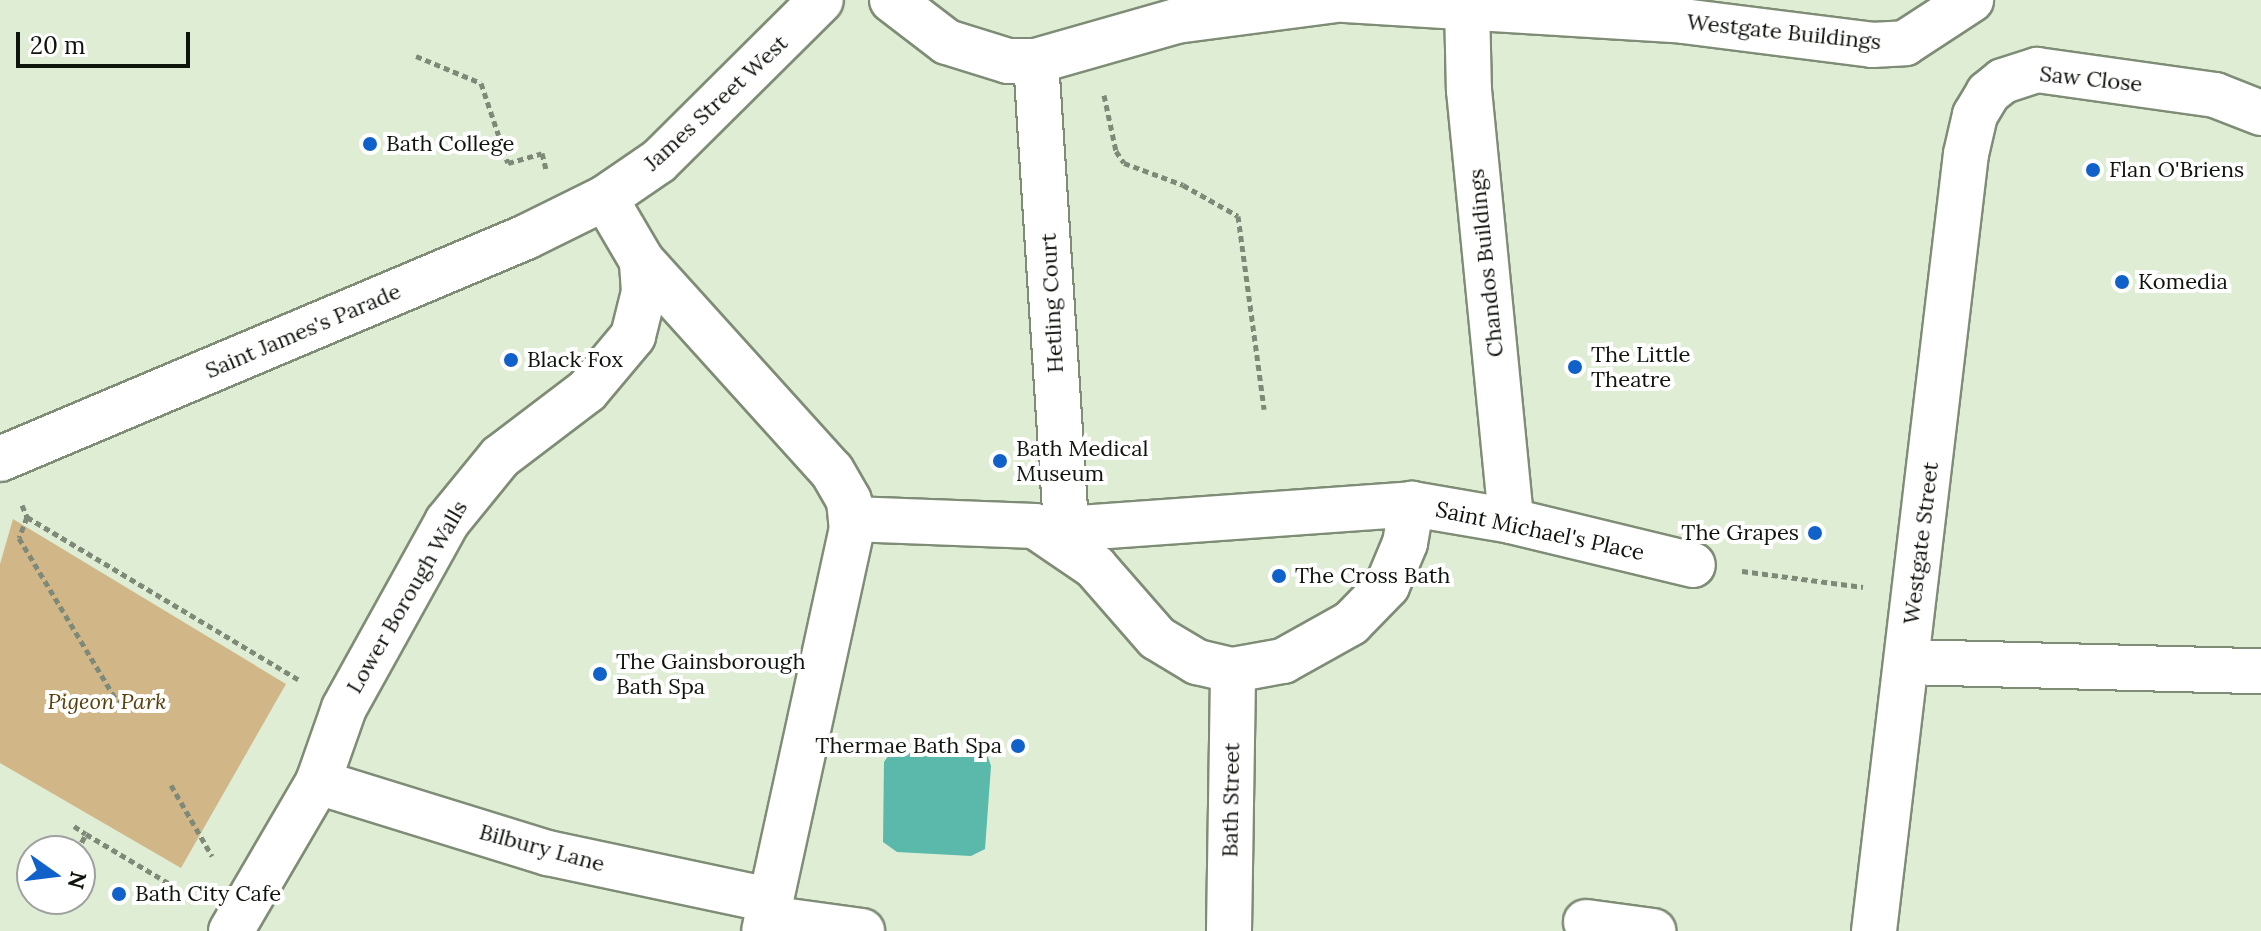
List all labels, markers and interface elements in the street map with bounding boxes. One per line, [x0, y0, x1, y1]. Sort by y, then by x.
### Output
street label: Westgate Buildings [1686, 9, 1882, 55]
scale bar [20, 16, 194, 66]
text: 20 m [30, 30, 86, 61]
street label: James Street West [639, 30, 793, 176]
street label: Saw Close [2038, 60, 2144, 98]
place label: Bath College [386, 131, 514, 157]
marker: Bath College [361, 135, 379, 153]
place label: Flan O'Briens [2109, 157, 2244, 183]
marker: Flan O'Briens [2084, 161, 2102, 179]
street label: Chandos Buildings [1463, 168, 1509, 358]
street label: Hetling Court [1035, 232, 1069, 374]
place label: Komedia [2138, 269, 2228, 295]
marker: Komedia [2113, 273, 2131, 291]
street label: Saint James's Parade [201, 278, 405, 384]
place label: The Little Theatre [1591, 341, 1690, 392]
place label: Black Fox [527, 347, 623, 373]
marker: Black Fox [502, 351, 520, 369]
marker: The Little Theatre [1566, 358, 1584, 376]
place label: Bath Medical Museum [1016, 435, 1149, 486]
marker: Bath Medical Museum [991, 452, 1009, 470]
street label: Westgate Street [1898, 460, 1944, 626]
street label: Lower Borough Walls [341, 496, 473, 698]
street label: Saint Michael's Place [1433, 496, 1647, 566]
place label: The Grapes [1681, 520, 1799, 546]
marker: The Grapes [1806, 524, 1824, 542]
place label: The Cross Bath [1295, 563, 1450, 589]
marker: The Cross Bath [1270, 567, 1288, 585]
place label: The Gainsborough Bath Spa [616, 648, 806, 700]
marker: The Gainsborough Bath Spa [591, 665, 609, 683]
park label: Pigeon Park [47, 689, 167, 715]
place label: Thermae Bath Spa [815, 733, 1002, 759]
marker: Thermae Bath Spa [1009, 737, 1027, 755]
street label: Bath Street [1217, 742, 1245, 858]
street label: Bilbury Lane [476, 819, 608, 877]
north arrow [16, 835, 96, 915]
text: N [62, 869, 93, 892]
place label: Bath City Cafe [135, 881, 281, 907]
marker: Bath City Cafe [110, 885, 128, 903]

